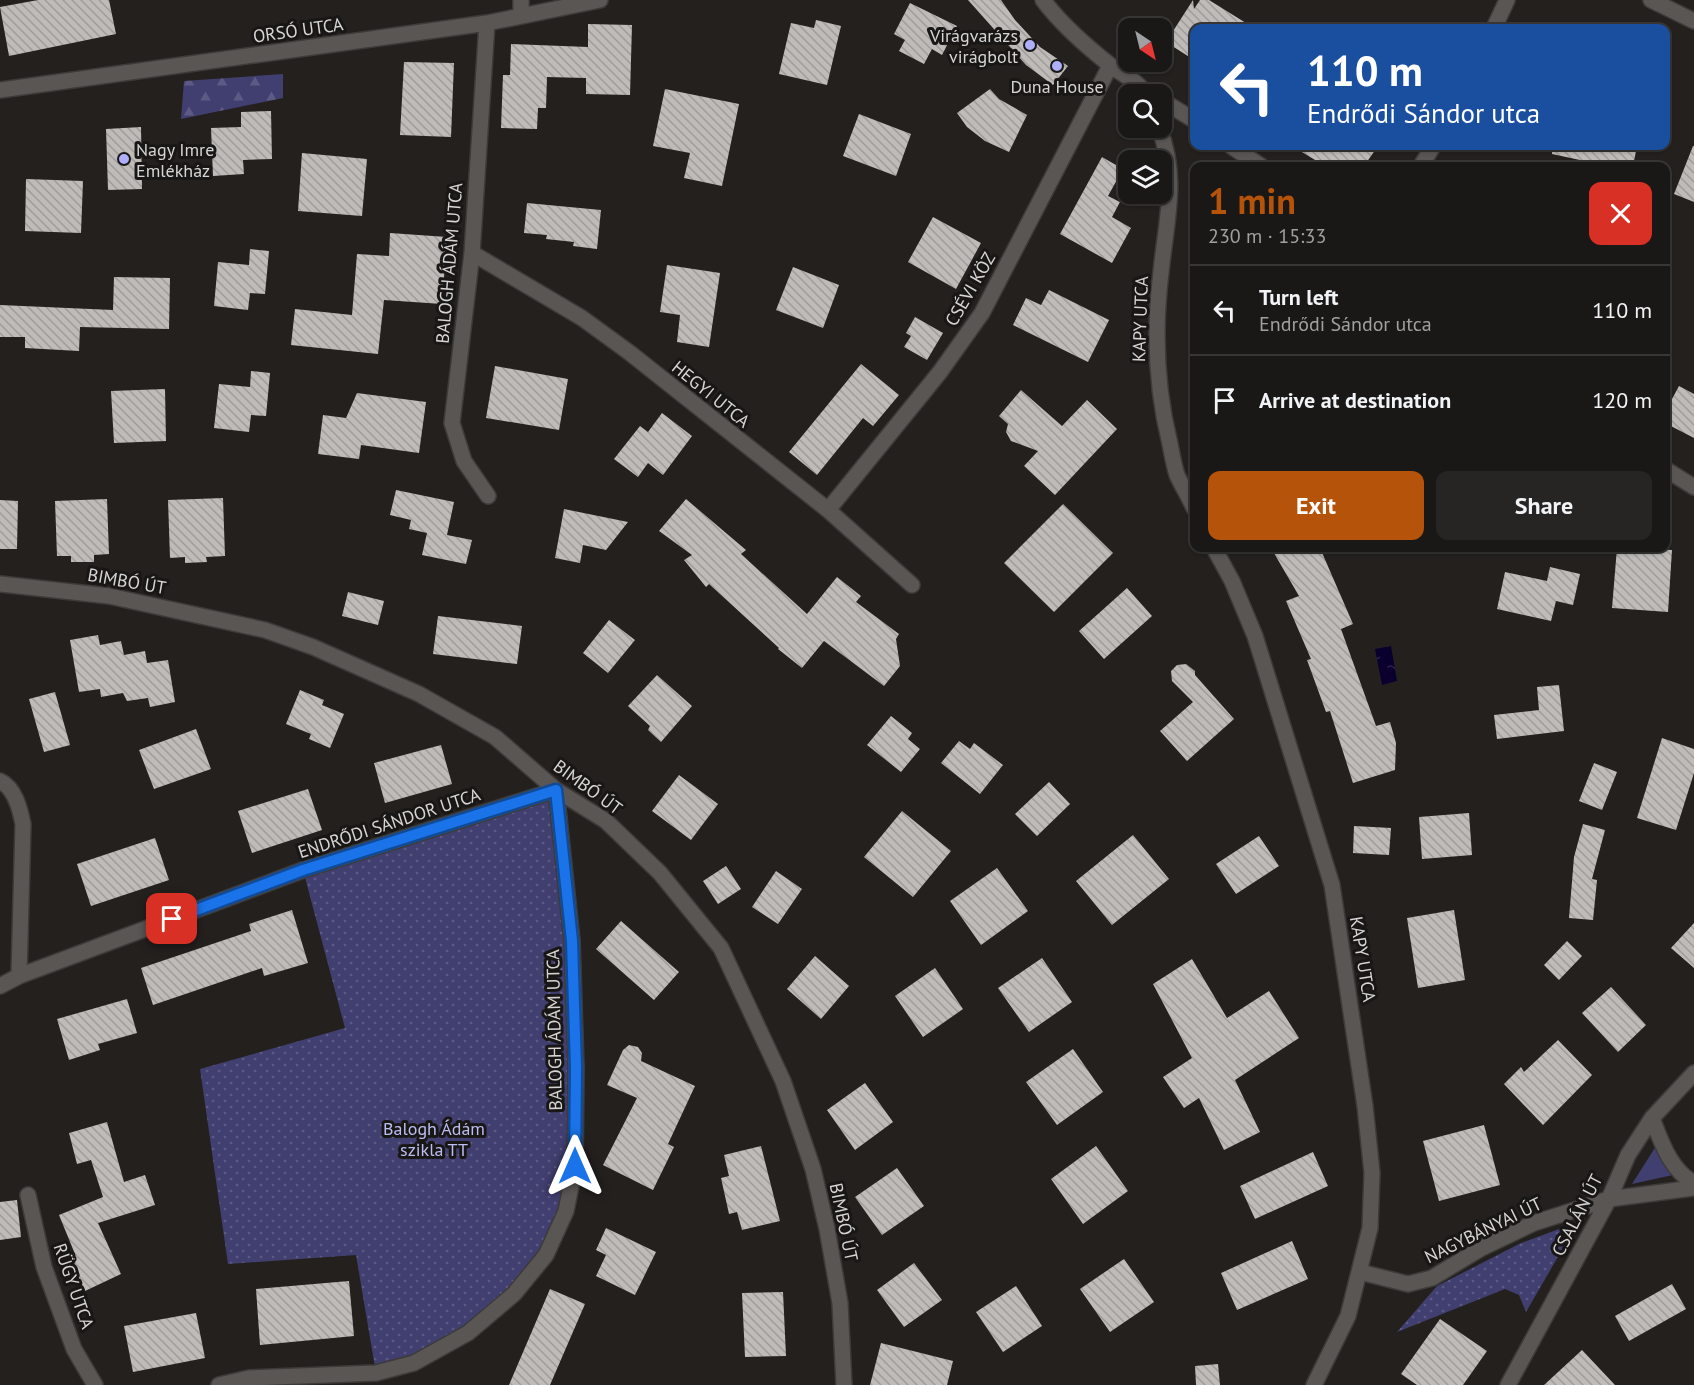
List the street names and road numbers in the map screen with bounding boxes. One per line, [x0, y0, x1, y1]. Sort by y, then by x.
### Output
street label: ORSÓ UTCA [251, 12, 345, 48]
street label: BALOGH ÁDÁM UTCA [431, 181, 468, 344]
street label: CSÉVI KÖZ [940, 248, 1000, 330]
street label: KAPY UTCA [1127, 275, 1153, 362]
street label: HEGYI UTCA [667, 355, 755, 433]
street label: BIMBÓ ÚT [86, 563, 168, 599]
street label: BIMBÓ ÚT [549, 754, 627, 820]
street label: ENDRŐDI SÁNDOR UTCA [295, 782, 484, 863]
street label: KAPY UTCA [1345, 915, 1381, 1004]
street label: BALOGH ÁDÁM UTCA [541, 949, 567, 1111]
street label: CSALÁN ÚT [1547, 1170, 1607, 1260]
street label: BIMBÓ ÚT [825, 1181, 863, 1263]
street label: NAGYBÁNYAI ÚT [1421, 1192, 1545, 1268]
street label: RÜGY UTCA [49, 1240, 100, 1332]

